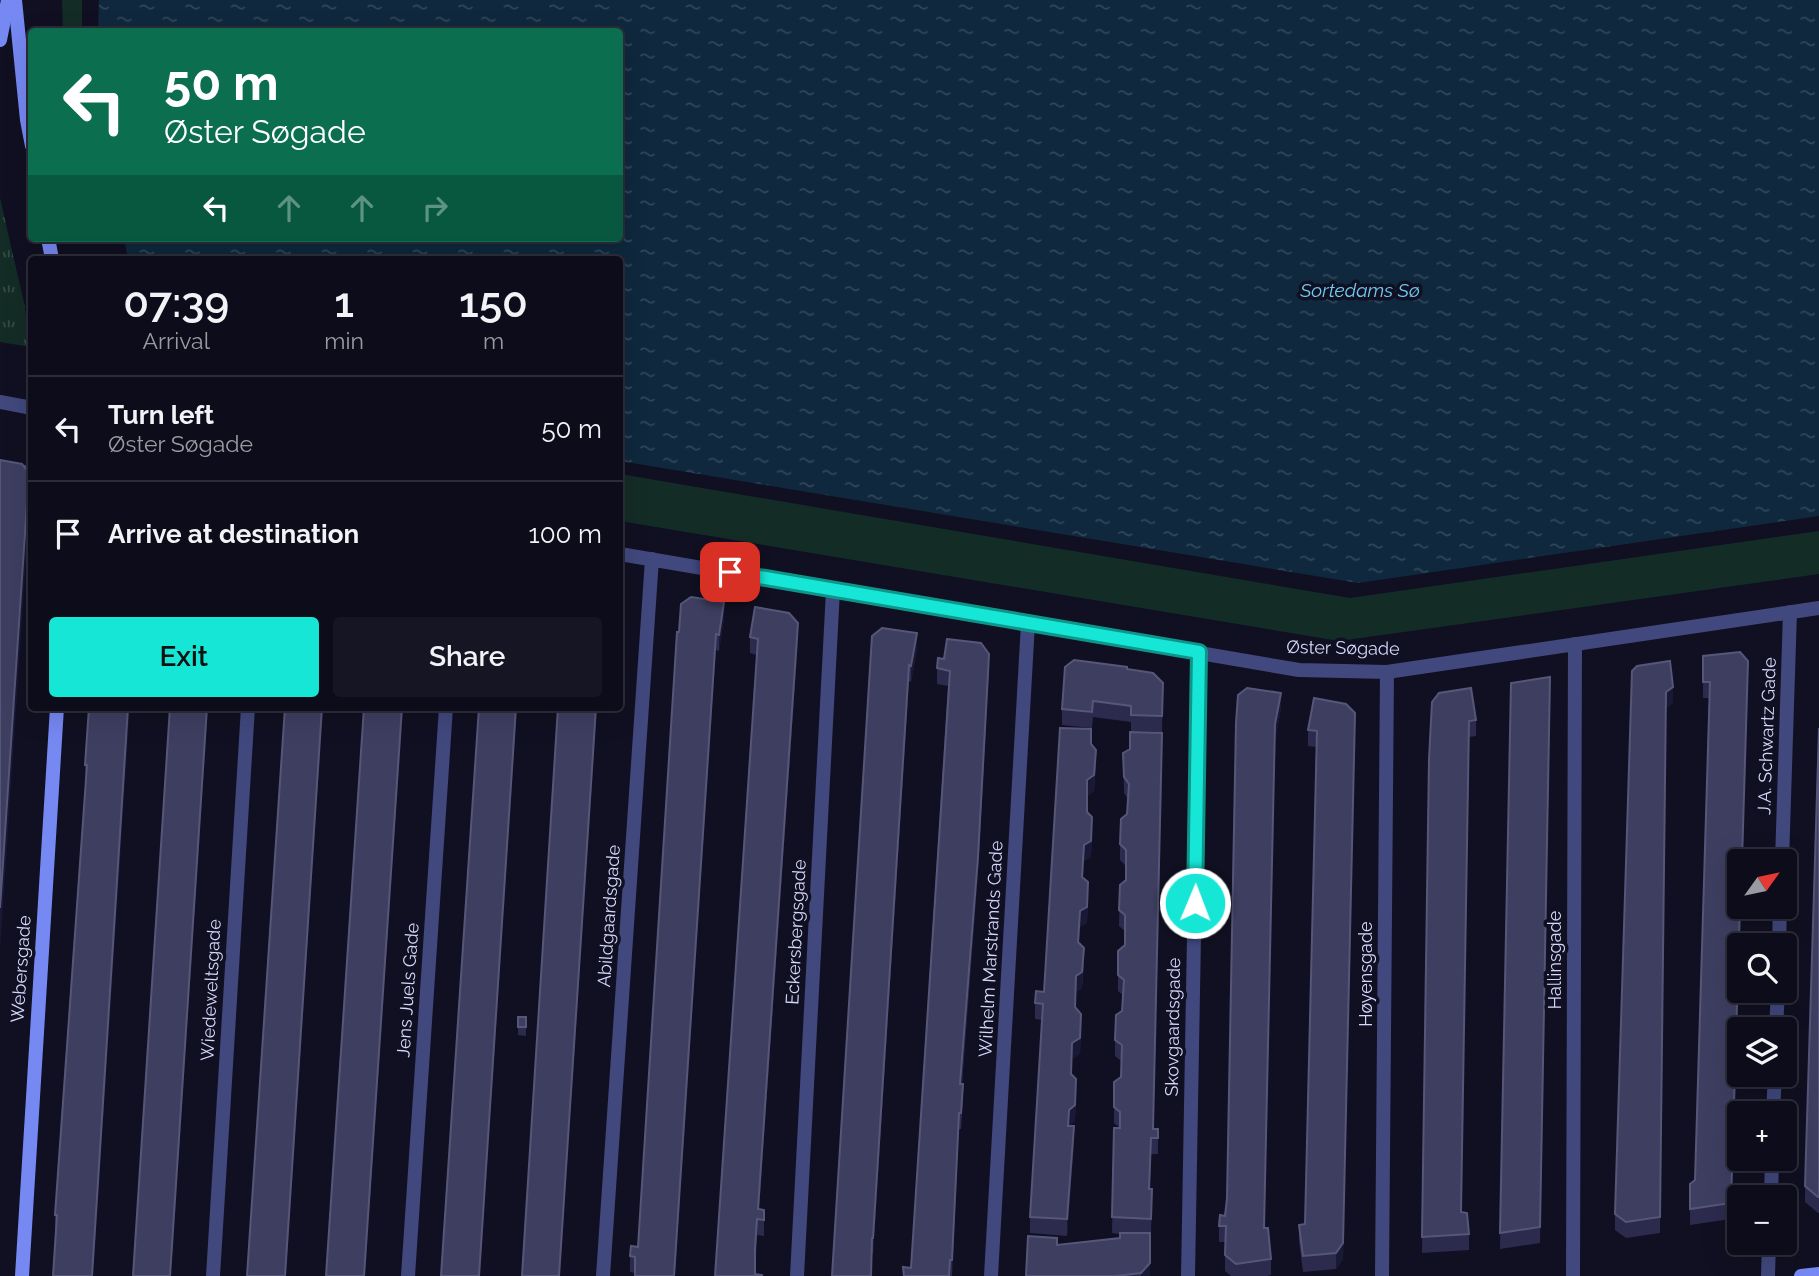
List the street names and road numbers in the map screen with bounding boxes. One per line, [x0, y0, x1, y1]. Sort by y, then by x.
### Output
street label: Øster Søgade [1286, 636, 1400, 659]
street label: J.A. Schwartz Gade [1753, 656, 1780, 815]
street label: Wilhelm Marstrands Gade [974, 840, 1007, 1058]
street label: Abildgaardsgade [593, 844, 624, 988]
street label: Eckersbergsgade [781, 858, 810, 1005]
street label: Hallinsgade [1544, 910, 1565, 1009]
street label: Webersgade [6, 914, 35, 1023]
street label: Wiedeweltsgade [196, 918, 225, 1061]
street label: Høyensgade [1355, 921, 1376, 1027]
street label: Jens Juels Gade [392, 922, 423, 1058]
street label: Skovgaardsgade [1161, 957, 1184, 1097]

